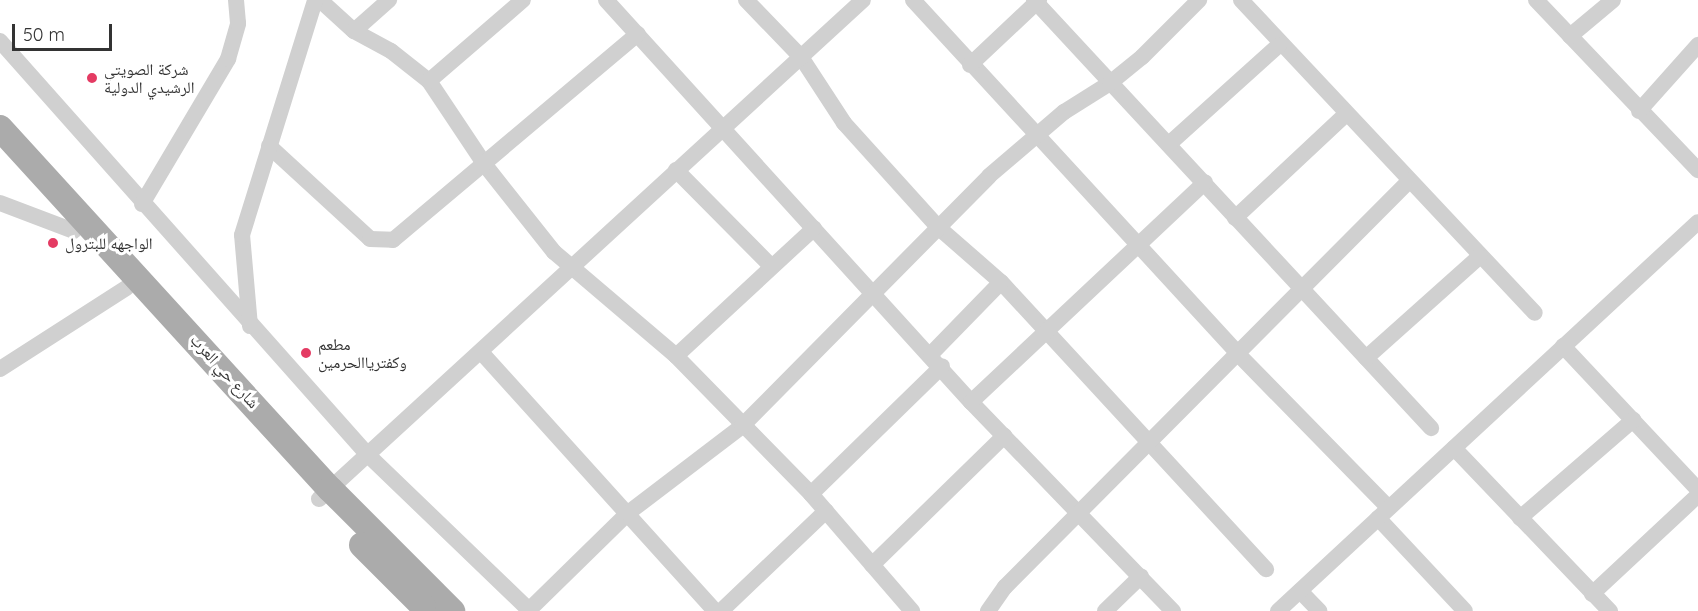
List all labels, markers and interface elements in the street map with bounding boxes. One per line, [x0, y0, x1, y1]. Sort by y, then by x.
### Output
scale bar [15, 12, 116, 50]
text: 50 m [23, 23, 65, 46]
place label: شركة الصويتي الرشيدي الدولية [104, 59, 194, 97]
marker: شركة الصويتي الرشيدي الدولية [85, 71, 99, 85]
place label: الواجهه للبترول [65, 233, 153, 253]
marker: الواجهه للبترول [46, 236, 60, 250]
street label: شارع حي العرب [187, 330, 263, 412]
place label: مطعم وكفترياالحرمين [318, 334, 407, 372]
marker: مطعم وكفترياالحرمين [299, 346, 313, 360]

